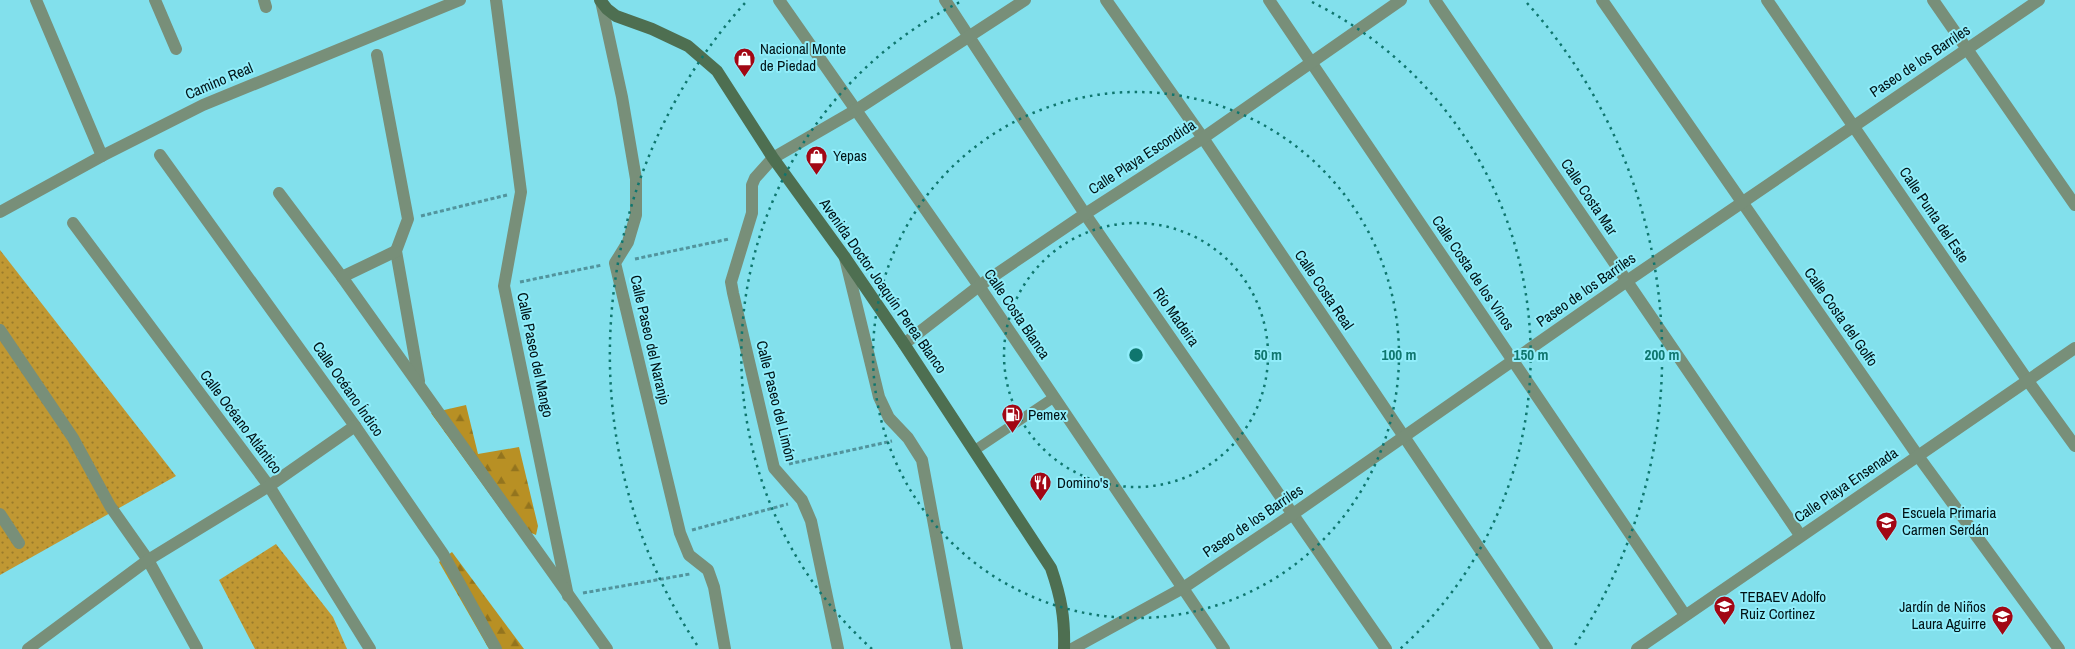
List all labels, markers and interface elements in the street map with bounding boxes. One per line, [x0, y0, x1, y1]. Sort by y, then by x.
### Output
street label: Paseo de los Barriles [1865, 19, 1974, 102]
place label: Nacional Monte de Piedad [760, 38, 846, 76]
shop icon: Nacional Monte de Piedad [732, 46, 756, 77]
street label: Camino Real [182, 57, 256, 104]
street label: Calle Playa Escondida [1084, 114, 1199, 199]
shop icon: Yepas [805, 144, 829, 175]
place label: Yepas [833, 145, 867, 166]
street label: Calle Costa Mar [1556, 154, 1623, 239]
street label: Calle Punta del Este [1895, 163, 1974, 267]
street label: Avenida Doctor Joaquín Perea Blanco [814, 193, 952, 377]
street label: Calle Costa de los Vinos [1427, 211, 1520, 334]
street label: Calle Costa Real [1290, 246, 1359, 334]
street label: Paseo de los Barriles [1532, 247, 1640, 332]
street label: Calle Costa del Golfo [1799, 263, 1883, 370]
street label: Calle Costa Blanca [979, 264, 1055, 363]
street label: Calle Paseo del Naranjo [625, 273, 676, 407]
street label: Río Madeira [1148, 283, 1205, 351]
street label: Calle Paseo del Mango [512, 291, 559, 419]
street label: Calle Océano Índico [308, 337, 389, 441]
street label: Calle Paseo del Limón [751, 338, 802, 463]
text: 50 m [1254, 344, 1282, 365]
text: 100 m [1382, 344, 1416, 365]
text: 150 m [1514, 344, 1548, 365]
text: 200 m [1645, 344, 1679, 365]
centre of rings [1127, 346, 1145, 364]
street label: Calle Océano Atlántico [195, 365, 288, 478]
fuel station icon: Pemex [1000, 403, 1024, 434]
place label: Pemex [1028, 404, 1067, 425]
street label: Calle Playa Ensenada [1790, 442, 1902, 527]
restaurant icon: Domino's [1029, 471, 1053, 502]
place label: Domino's [1057, 472, 1109, 493]
street label: Paseo de los Barriles [1198, 479, 1307, 562]
place label: Escuela Primaria Carmen Serdán [1902, 502, 1996, 540]
school or university icon: Escuela Primaria Carmen Serdán [1874, 510, 1898, 541]
place label: TEBAEV Adolfo Ruiz Cortinez [1740, 586, 1826, 624]
school or university icon: TEBAEV Adolfo Ruiz Cortinez [1712, 594, 1736, 625]
place label: Jardín de Niños Laura Aguirre [1899, 596, 1986, 634]
school or university icon: Jardín de Niños Laura Aguirre [1990, 604, 2014, 635]

